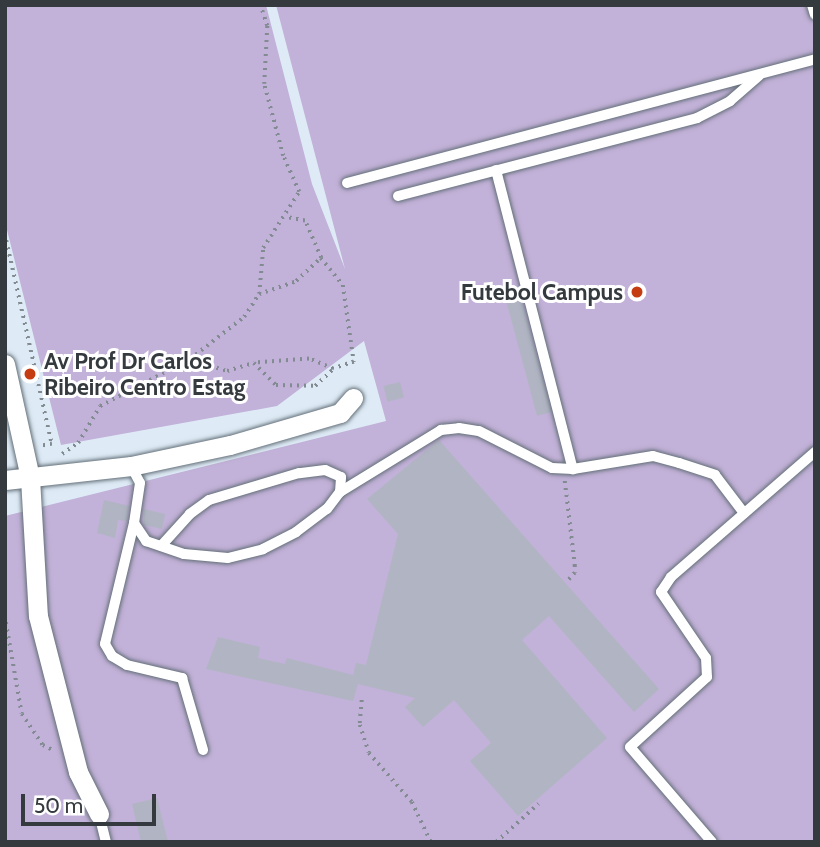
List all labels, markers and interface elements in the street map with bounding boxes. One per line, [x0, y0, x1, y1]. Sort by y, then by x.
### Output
place label: Futebol Campus [461, 278, 623, 306]
marker: Futebol Campus [629, 284, 645, 300]
place label: Av Prof Dr Carlos Ribeiro Centro Estag [44, 347, 245, 401]
marker: Av Prof Dr Carlos Ribeiro Centro Estag [22, 366, 38, 382]
scale bar [24, 780, 159, 824]
text: 50 m [34, 793, 83, 818]

